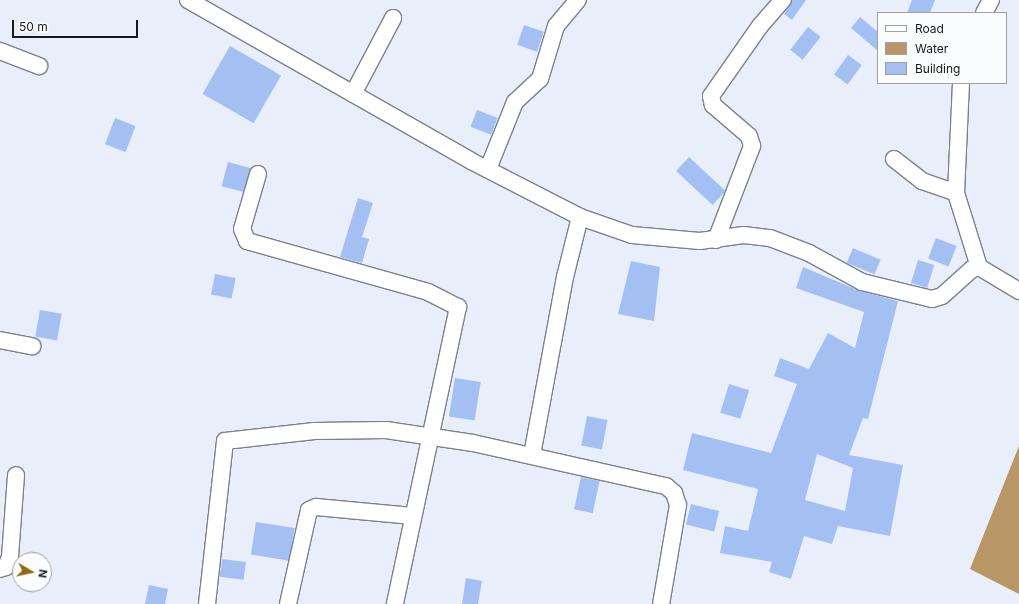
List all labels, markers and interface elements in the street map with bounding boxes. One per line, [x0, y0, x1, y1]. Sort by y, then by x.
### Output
scale bar [14, 12, 140, 38]
legend [877, 12, 1007, 84]
text: 50 m [19, 19, 48, 34]
text: Road [915, 21, 944, 36]
text: Water [915, 41, 948, 56]
text: Building [915, 61, 960, 76]
north arrow [12, 552, 52, 592]
text: N [35, 568, 50, 579]

